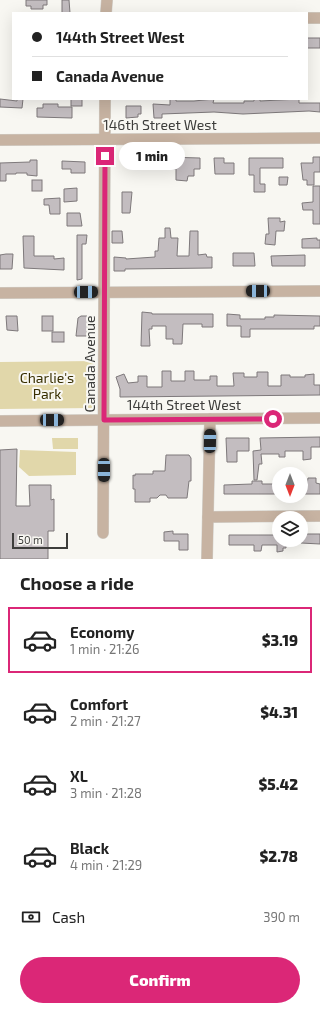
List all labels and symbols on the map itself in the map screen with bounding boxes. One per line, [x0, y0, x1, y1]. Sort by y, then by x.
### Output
street label: 146th Street West [103, 116, 217, 133]
callout: 1 min [119, 142, 185, 170]
route end [96, 147, 114, 165]
car [246, 285, 270, 297]
car [74, 286, 98, 298]
street label: Canada Avenue [81, 316, 98, 412]
park label: Charlie's Park [20, 369, 74, 402]
street label: 144th Street West [127, 396, 241, 413]
route start [264, 410, 282, 428]
car [40, 414, 64, 426]
car [204, 429, 216, 453]
car [98, 458, 110, 482]
north arrow [272, 467, 308, 503]
scale bar [12, 531, 68, 550]

